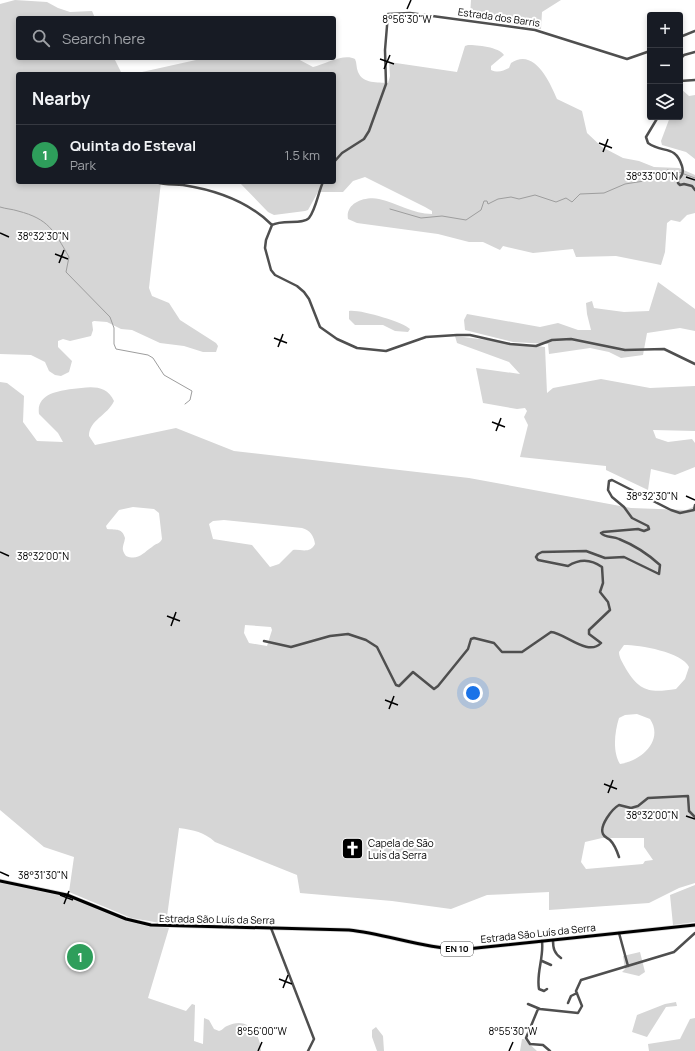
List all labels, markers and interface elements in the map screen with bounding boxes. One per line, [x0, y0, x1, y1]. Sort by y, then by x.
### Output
street label: Estrada dos Barris [457, 4, 541, 30]
text: 8°56'30"W [382, 12, 432, 26]
map controls [647, 12, 683, 120]
button: + [647, 12, 683, 48]
search box [16, 16, 336, 60]
icon: search [30, 27, 52, 49]
text: Search here [62, 28, 145, 49]
button: − [647, 48, 683, 84]
button: layers [647, 84, 683, 120]
text: Nearby [32, 87, 90, 110]
text: Quinta do Esteval [70, 135, 196, 156]
text: 1 [42, 146, 48, 164]
text: 1.5 km [285, 146, 320, 164]
text: Park [70, 156, 96, 174]
text: 38°33'00"N [626, 169, 678, 183]
text: 38°32'30"N [17, 229, 69, 243]
text: 38°32'30"N [626, 489, 678, 503]
text: 38°32'00"N [17, 549, 69, 563]
your location [463, 683, 483, 703]
text: 38°32'00"N [626, 808, 678, 822]
church icon: Capela de São Luís da Serra [339, 836, 365, 862]
place label: Capela de São Luís da Serra [368, 836, 434, 862]
text: 38°31'30"N [18, 868, 68, 882]
street label: Estrada São Luís da Serra [159, 911, 275, 927]
street label: Estrada São Luís da Serra [480, 920, 596, 946]
pin: 1 [67, 942, 93, 972]
road number: EN 10 [441, 942, 473, 956]
text: 8°56'00"W [237, 1024, 288, 1038]
text: 8°55'30"W [489, 1024, 538, 1038]

